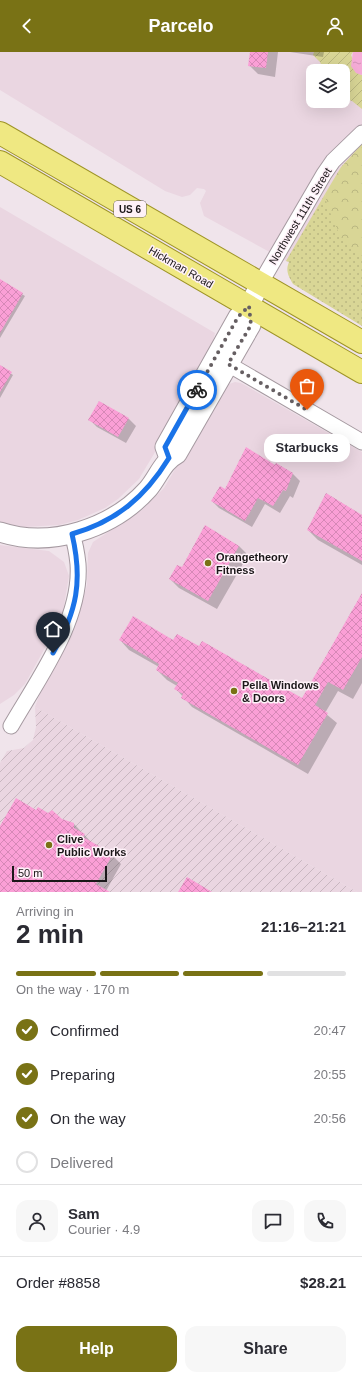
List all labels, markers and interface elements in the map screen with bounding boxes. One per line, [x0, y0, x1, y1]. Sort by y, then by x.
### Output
icon: back [16, 15, 38, 37]
icon: person [324, 15, 346, 37]
text: Parcelo [148, 16, 214, 36]
map controls [306, 64, 350, 108]
button: layers [306, 64, 350, 108]
street label: Northwest 111th Street [266, 165, 334, 267]
road number: US 6 [114, 201, 146, 217]
street label: Hickman Road [147, 244, 215, 290]
pin [290, 369, 324, 410]
courier [177, 370, 217, 410]
icon: bag [296, 375, 318, 397]
icon: bike [186, 379, 208, 401]
callout: Starbucks [264, 434, 350, 462]
text: Starbucks [276, 440, 338, 455]
place label: Orangetheory Fitness [216, 551, 289, 576]
marker: Orangetheory Fitness [203, 558, 213, 568]
pin [36, 612, 70, 653]
icon: home [42, 618, 64, 640]
place label: Pella Windows & Doors [242, 679, 319, 704]
marker: Pella Windows & Doors [229, 686, 239, 696]
place label: Clive Public Works [57, 833, 126, 858]
marker: Clive Public Works [44, 840, 54, 850]
scale bar [12, 864, 107, 883]
text: 50 m [18, 867, 42, 879]
text: Arriving in [16, 904, 74, 919]
text: 21:16–21:21 [261, 918, 346, 935]
text: 2 min [16, 919, 84, 949]
text: On the way · 170 m [16, 982, 129, 997]
icon: check [16, 1019, 38, 1041]
text: Confirmed [50, 1022, 119, 1039]
text: 20:47 [313, 1023, 346, 1038]
icon: check [16, 1063, 38, 1085]
text: Preparing [50, 1066, 115, 1083]
text: 20:55 [313, 1067, 346, 1082]
icon: check [16, 1107, 38, 1129]
text: On the way [50, 1110, 126, 1127]
text: 20:56 [313, 1111, 346, 1126]
text: Delivered [50, 1154, 113, 1171]
button: person [16, 1200, 58, 1242]
button: chat [252, 1200, 294, 1242]
button: phone [304, 1200, 346, 1242]
text: Sam [68, 1205, 100, 1222]
text: Courier · 4.9 [68, 1222, 140, 1237]
text: Order #8858 [16, 1274, 100, 1291]
text: $28.21 [300, 1274, 346, 1291]
button: Help [16, 1326, 177, 1372]
button: Share [185, 1326, 346, 1372]

